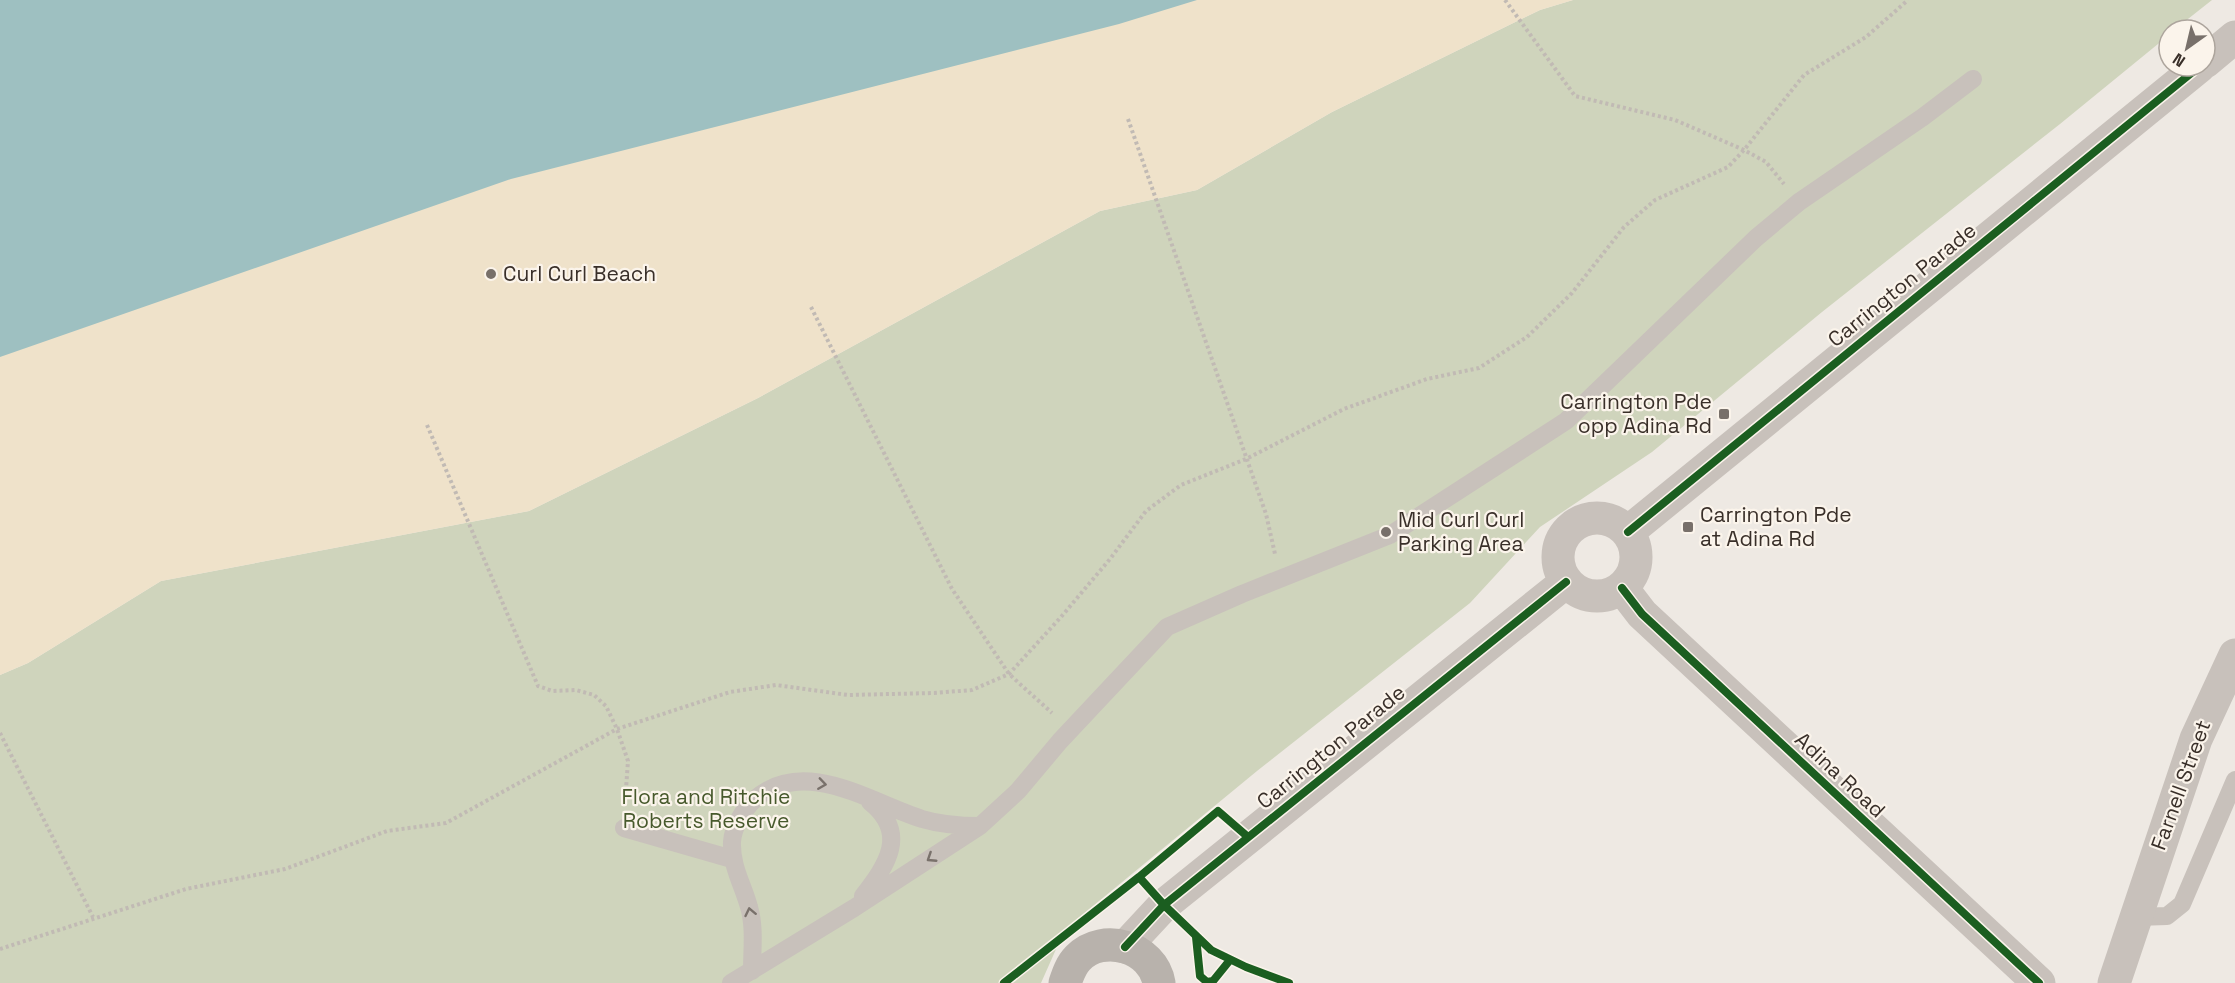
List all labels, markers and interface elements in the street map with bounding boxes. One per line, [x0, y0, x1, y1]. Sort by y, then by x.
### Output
north arrow [2157, 18, 2217, 78]
text: N [2169, 48, 2189, 72]
street label: Carrington Parade [1822, 216, 1981, 353]
place label: Curl Curl Beach [503, 260, 656, 287]
marker: Curl Curl Beach [484, 267, 498, 281]
place label: Carrington Pde opp Adina Rd [1560, 388, 1712, 439]
marker: Carrington Pde opp Adina Rd [1717, 407, 1731, 421]
place label: Carrington Pde at Adina Rd [1700, 501, 1852, 552]
place label: Mid Curl Curl Parking Area [1398, 506, 1524, 557]
marker: Carrington Pde at Adina Rd [1681, 520, 1695, 534]
marker: Mid Curl Curl Parking Area [1379, 525, 1393, 539]
street label: Carrington Parade [1251, 678, 1410, 815]
street label: Farnell Street [2145, 716, 2217, 854]
street label: Adina Road [1790, 726, 1891, 823]
one-way arrow [817, 777, 827, 790]
park label: Flora and Ritchie Roberts Reserve [621, 783, 791, 834]
one-way arrow [927, 851, 938, 862]
one-way arrow [744, 908, 757, 918]

